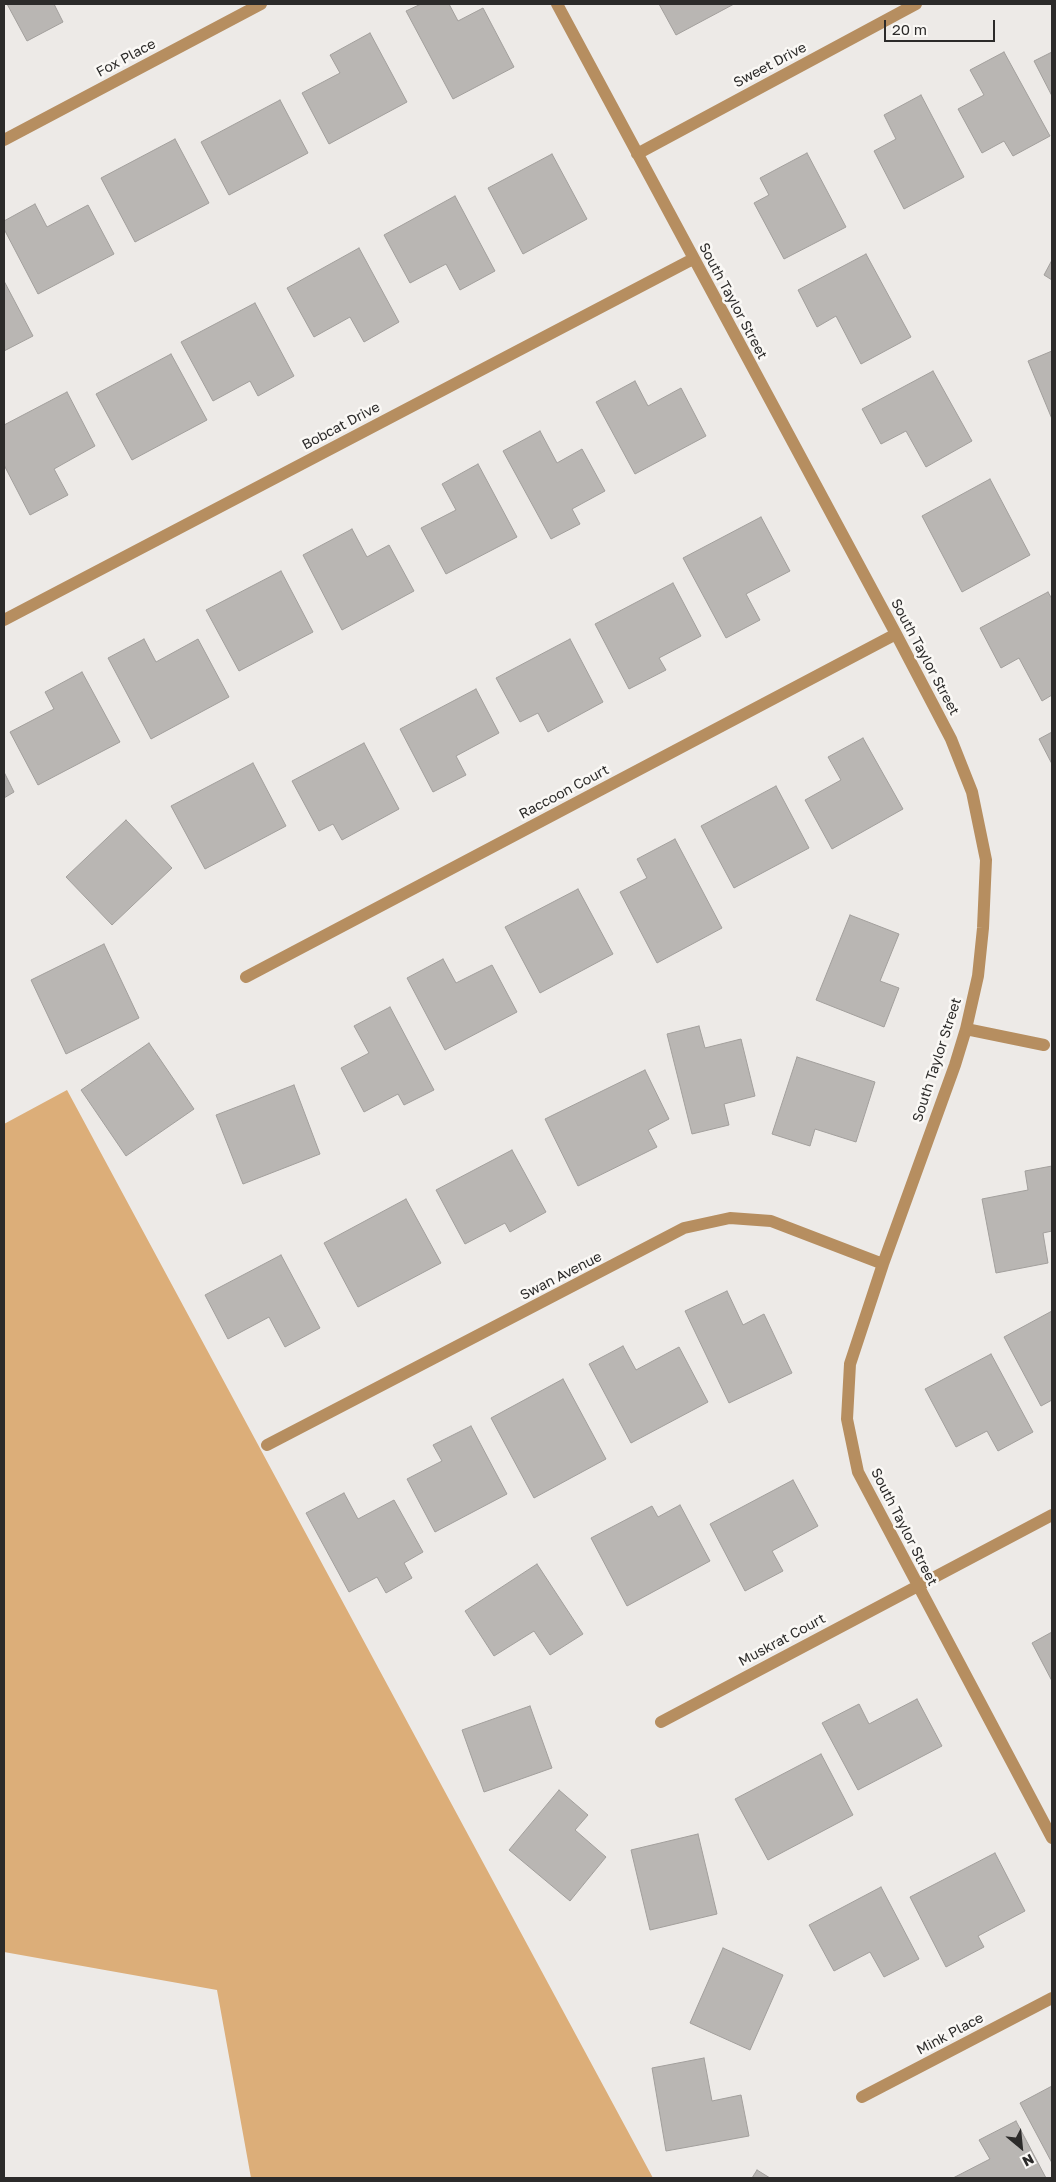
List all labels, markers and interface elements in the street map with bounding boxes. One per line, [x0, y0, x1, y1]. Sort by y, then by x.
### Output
scale bar [886, 10, 997, 42]
text: 20 m [892, 20, 927, 38]
street label: Fox Place [93, 35, 159, 81]
street label: Sweet Drive [731, 39, 809, 91]
street label: South Taylor Street [695, 240, 771, 362]
street label: Bobcat Drive [299, 398, 383, 454]
street label: South Taylor Street [887, 596, 963, 718]
street label: Raccoon Court [516, 761, 612, 823]
street label: South Taylor Street [909, 996, 965, 1124]
street label: Swan Avenue [517, 1248, 605, 1304]
street label: South Taylor Street [867, 1465, 941, 1589]
street label: Muskrat Court [736, 1610, 828, 1670]
street label: Mink Place [914, 2009, 986, 2059]
north arrow [996, 2122, 1046, 2172]
text: N [1020, 2151, 1037, 2171]

